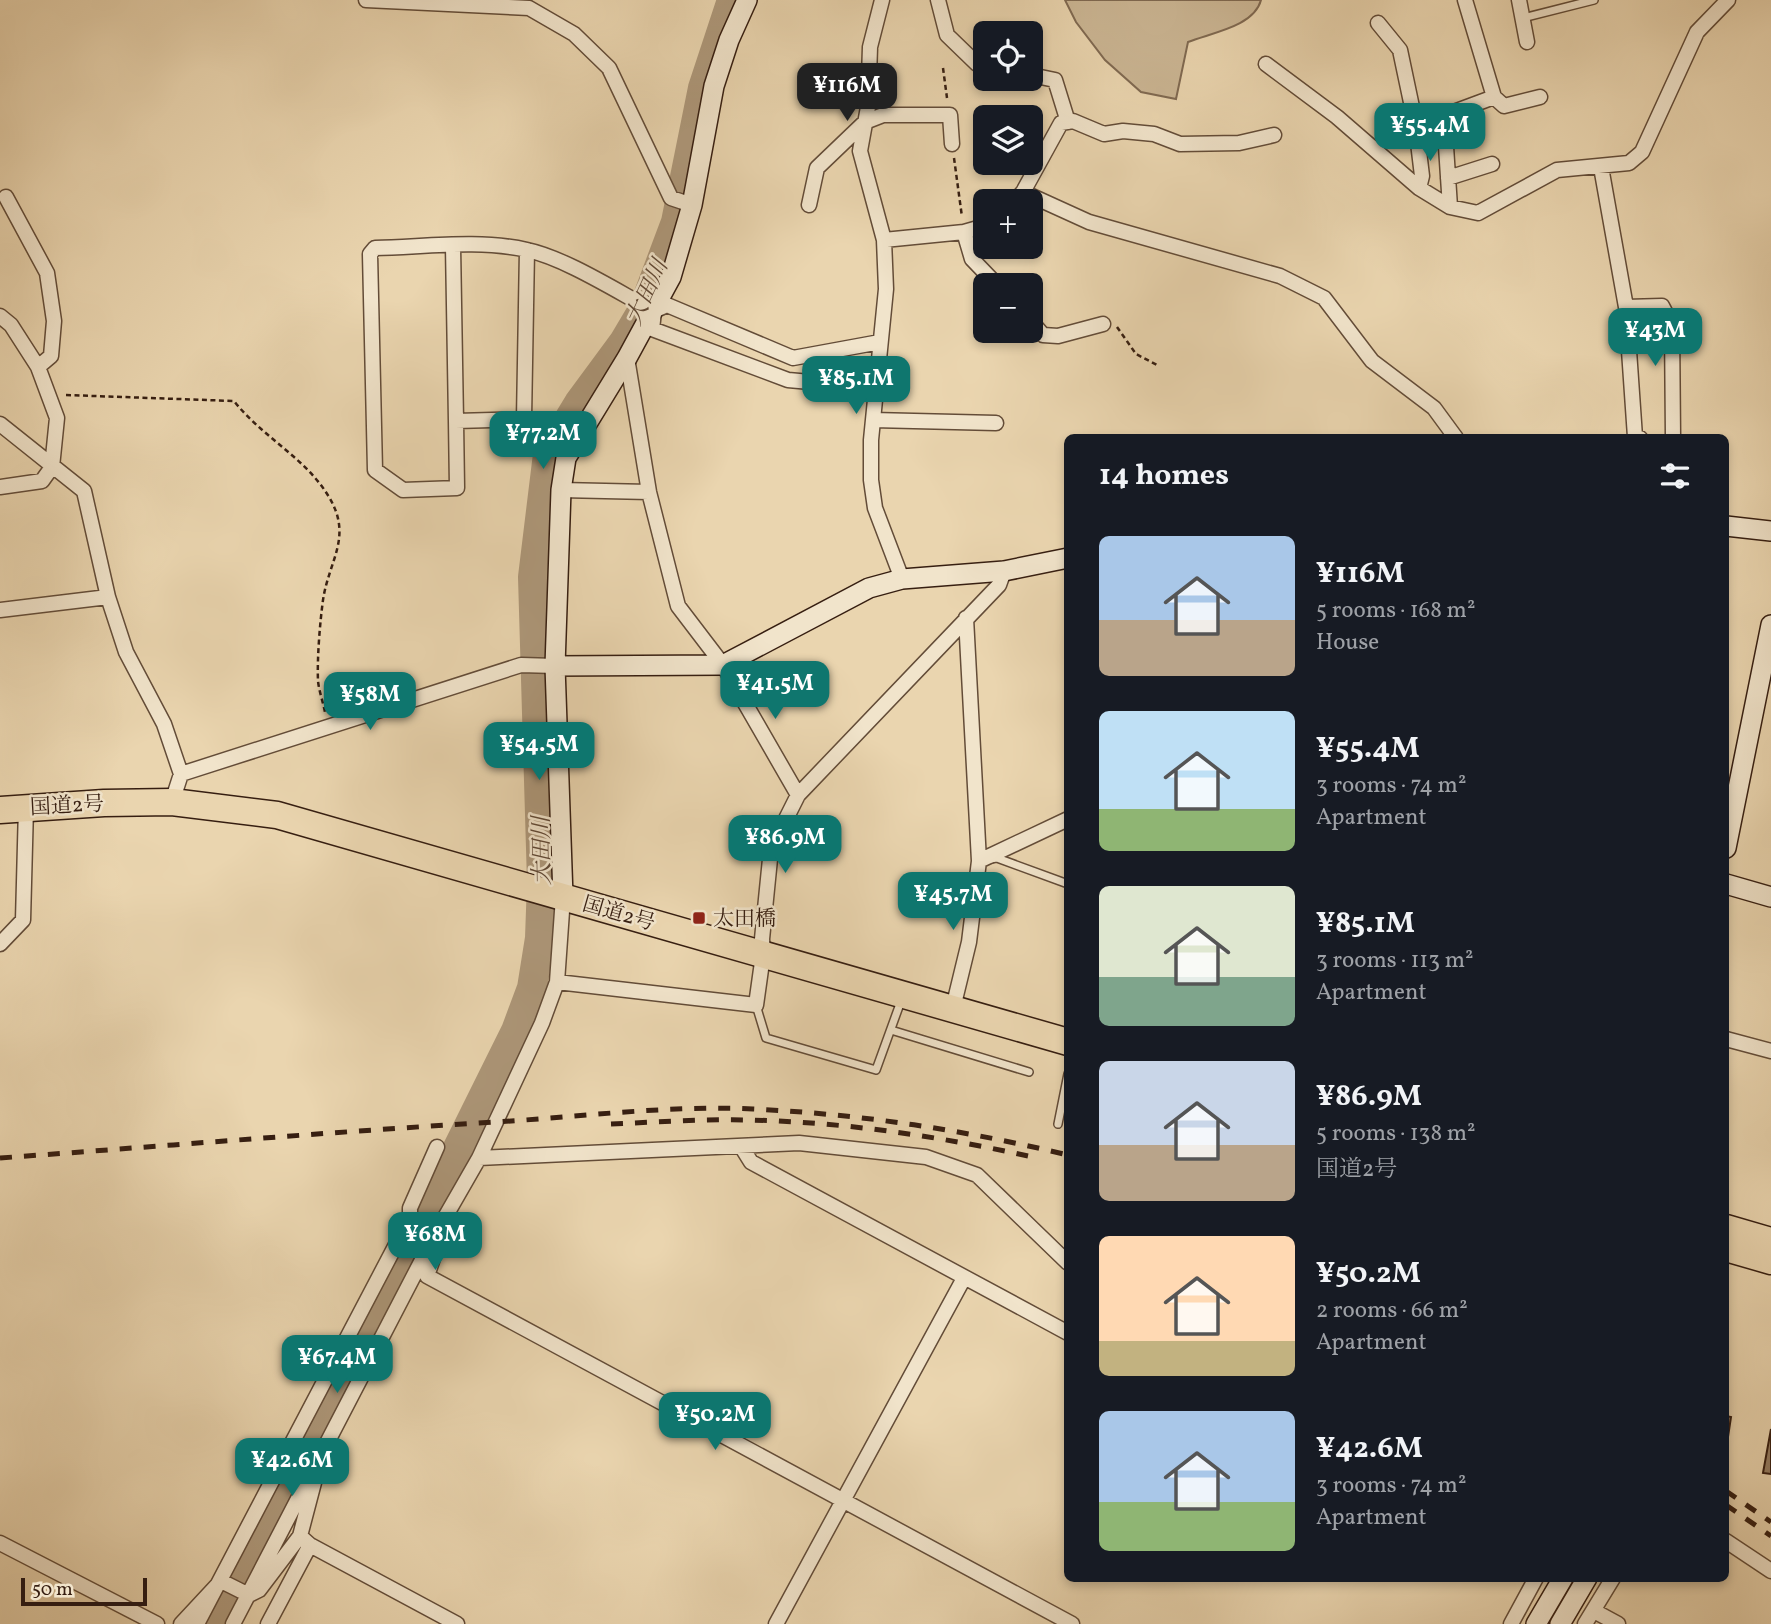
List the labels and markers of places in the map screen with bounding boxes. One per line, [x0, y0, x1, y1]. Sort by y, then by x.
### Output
pin: ¥116M [798, 64, 896, 123]
pin: ¥55.4M [1373, 104, 1487, 163]
pin: ¥43M [1614, 308, 1696, 368]
pin: ¥85.1M [799, 356, 913, 416]
pin: ¥77.2M [486, 412, 600, 471]
pin: ¥41.5M [718, 662, 832, 721]
pin: ¥58M [329, 672, 411, 732]
pin: ¥54.5M [482, 722, 596, 782]
pin: ¥86.9M [728, 816, 842, 875]
pin: ¥45.7M [896, 872, 1010, 932]
place label: 太田橋 [713, 905, 776, 934]
marker: 太田橋 [691, 910, 707, 926]
pin: ¥68M [394, 1212, 476, 1272]
pin: ¥67.4M [280, 1336, 394, 1395]
pin: ¥50.2M [658, 1392, 772, 1452]
pin: ¥42.6M [235, 1438, 349, 1498]

